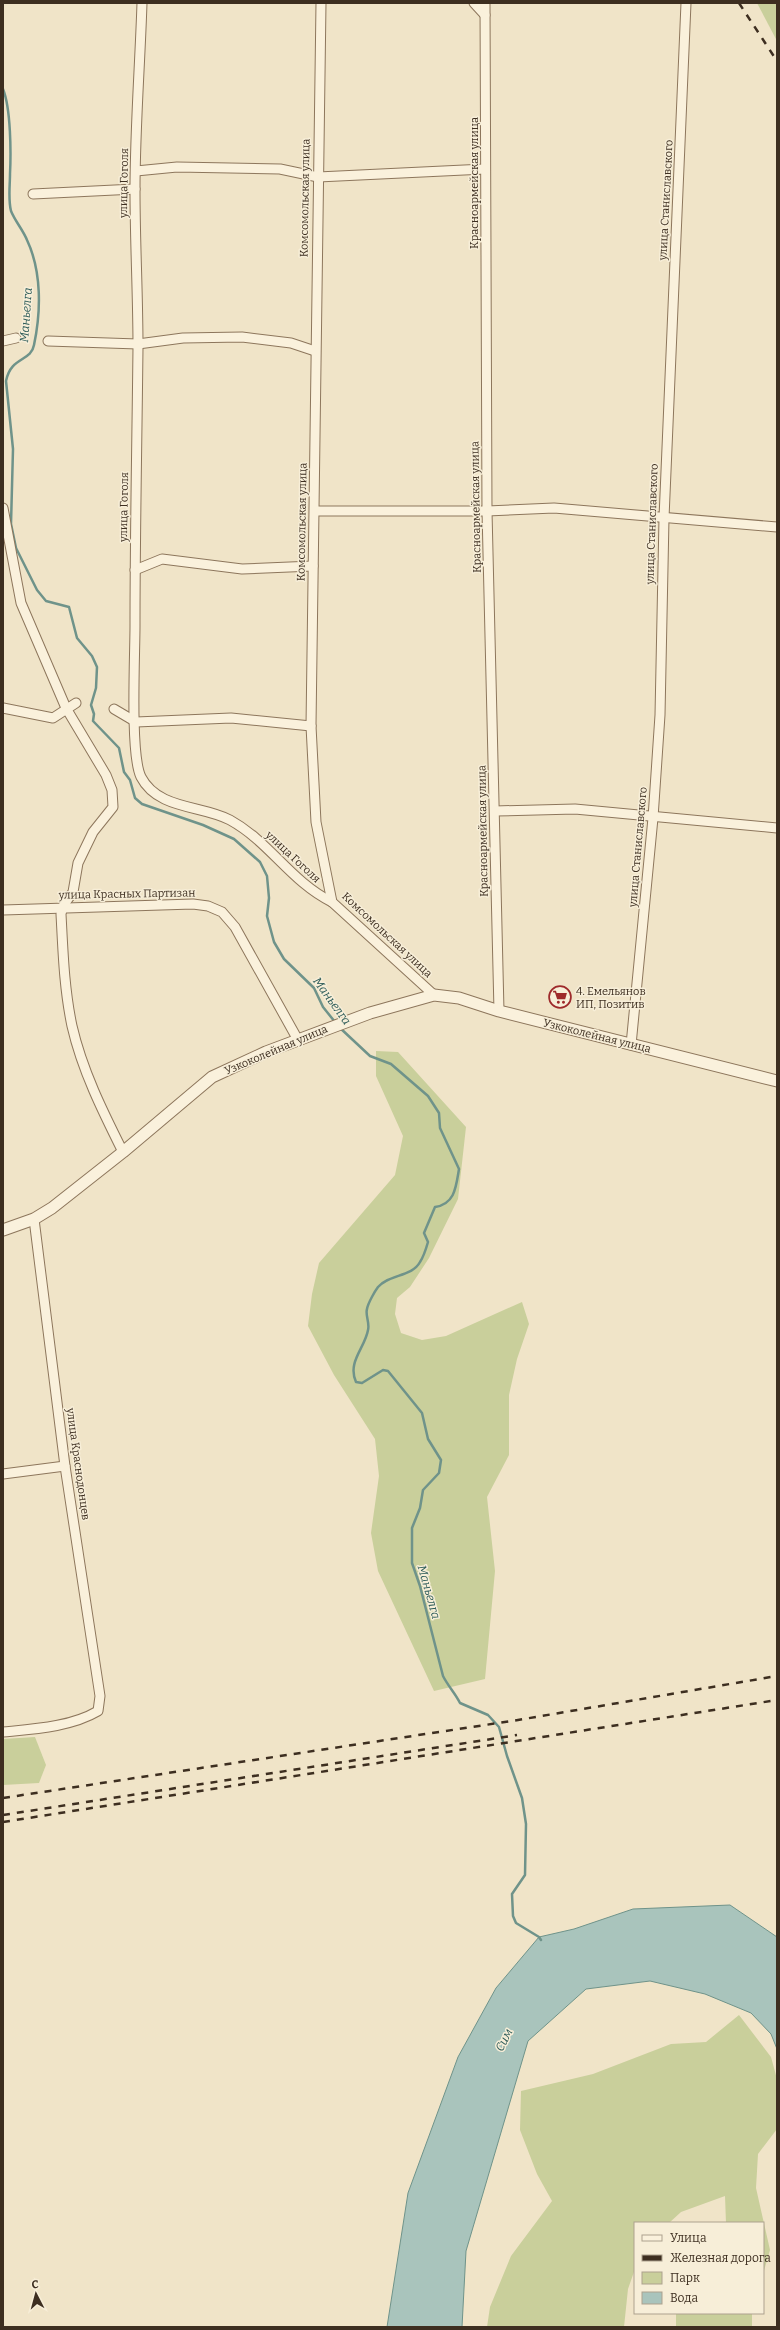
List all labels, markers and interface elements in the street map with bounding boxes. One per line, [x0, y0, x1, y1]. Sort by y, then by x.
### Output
street label: Красноармейская улица [468, 117, 481, 249]
street label: Комсомольская улица [297, 139, 313, 257]
street label: улица Станиславского [656, 139, 676, 262]
street label: улица Гоголя [117, 148, 131, 219]
water label: Маньелга [17, 287, 35, 343]
street label: Красноармейская улица [468, 441, 484, 573]
street label: Комсомольская улица [294, 463, 310, 581]
street label: улица Станиславского [643, 463, 661, 586]
street label: улица Гоголя [117, 472, 131, 543]
street label: Красноармейская улица [475, 765, 491, 897]
street label: улица Станиславского [626, 786, 650, 909]
street label: улица Гоголя [262, 828, 323, 886]
street label: улица Красных Партизан [57, 886, 196, 902]
street label: Комсомольская улица [339, 890, 435, 980]
water label: Маньелга [310, 975, 354, 1027]
supermarket icon: 4. Емельянов ИП, Позитив [547, 984, 573, 1010]
place label: 4. Емельянов ИП, Позитив [576, 985, 646, 1011]
street label: Узкоколейная улица [542, 1016, 652, 1056]
street label: Узкоколейная улица [222, 1022, 330, 1078]
street label: улица Краснодонцев [64, 1406, 92, 1521]
water label: Маньелга [415, 1564, 443, 1620]
water label: Сим [492, 2026, 516, 2054]
legend [634, 2222, 764, 2314]
text: Улица [670, 2231, 707, 2245]
text: Железная дорога [670, 2251, 771, 2265]
text: Парк [670, 2271, 700, 2285]
north arrow [16, 2274, 56, 2314]
text: С [31, 2278, 39, 2291]
text: Вода [670, 2291, 699, 2305]

